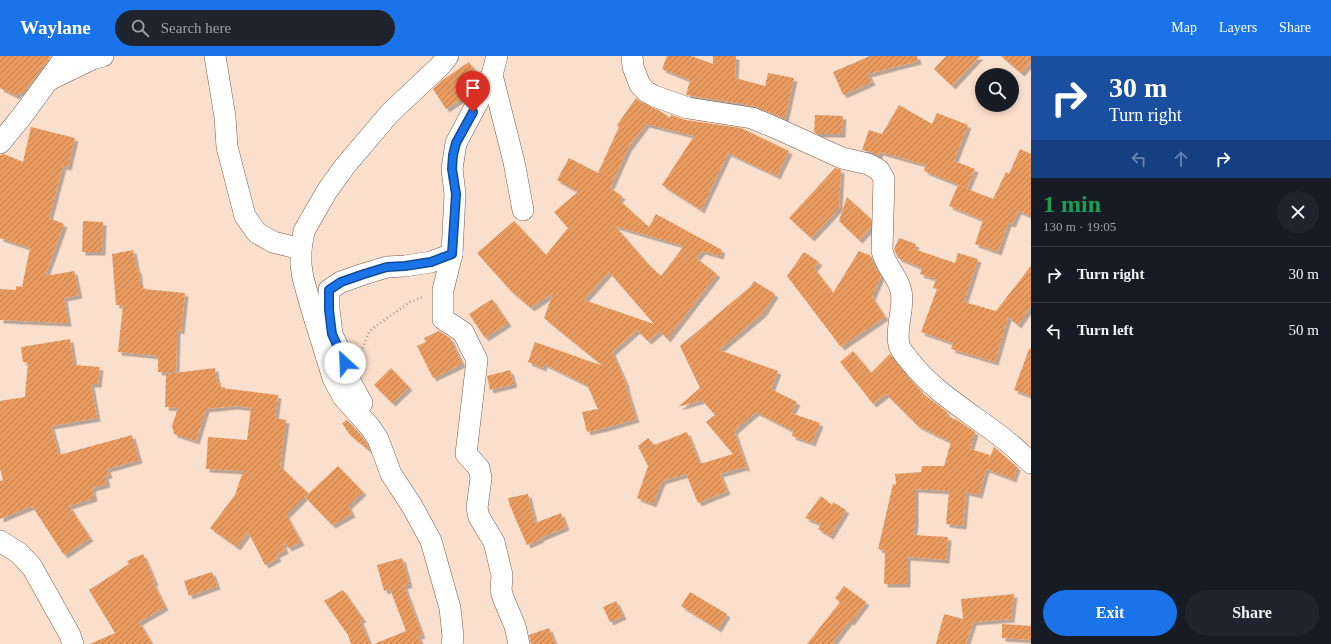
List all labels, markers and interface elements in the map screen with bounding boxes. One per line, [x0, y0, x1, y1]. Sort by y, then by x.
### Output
search box [115, 10, 395, 46]
text: Waylane [20, 17, 91, 38]
icon: search [129, 17, 151, 39]
text: Search here [161, 20, 231, 36]
text: Map [1171, 20, 1197, 35]
text: Layers [1219, 20, 1257, 35]
text: Share [1279, 20, 1311, 35]
map controls [975, 68, 1019, 112]
button: search [975, 68, 1019, 112]
pin [456, 71, 490, 112]
icon: right [1043, 72, 1095, 124]
text: 30 m [1109, 72, 1167, 103]
icon: arrive [462, 77, 484, 99]
text: Turn right [1109, 105, 1182, 125]
icon: left [1128, 148, 1150, 170]
icon: ahead [1170, 148, 1192, 170]
icon: right [1212, 148, 1234, 170]
text: 1 min [1043, 191, 1101, 217]
button: close [1277, 191, 1319, 233]
text: 130 m · 19:05 [1043, 219, 1116, 234]
icon: right [1043, 264, 1065, 286]
text: Turn right [1077, 266, 1144, 282]
text: 30 m [1289, 266, 1319, 282]
icon: left [1043, 320, 1065, 342]
text: Turn left [1077, 322, 1134, 338]
text: 50 m [1289, 322, 1319, 338]
position arrow [324, 342, 366, 384]
button: Exit [1043, 590, 1177, 636]
button: Share [1185, 590, 1319, 636]

